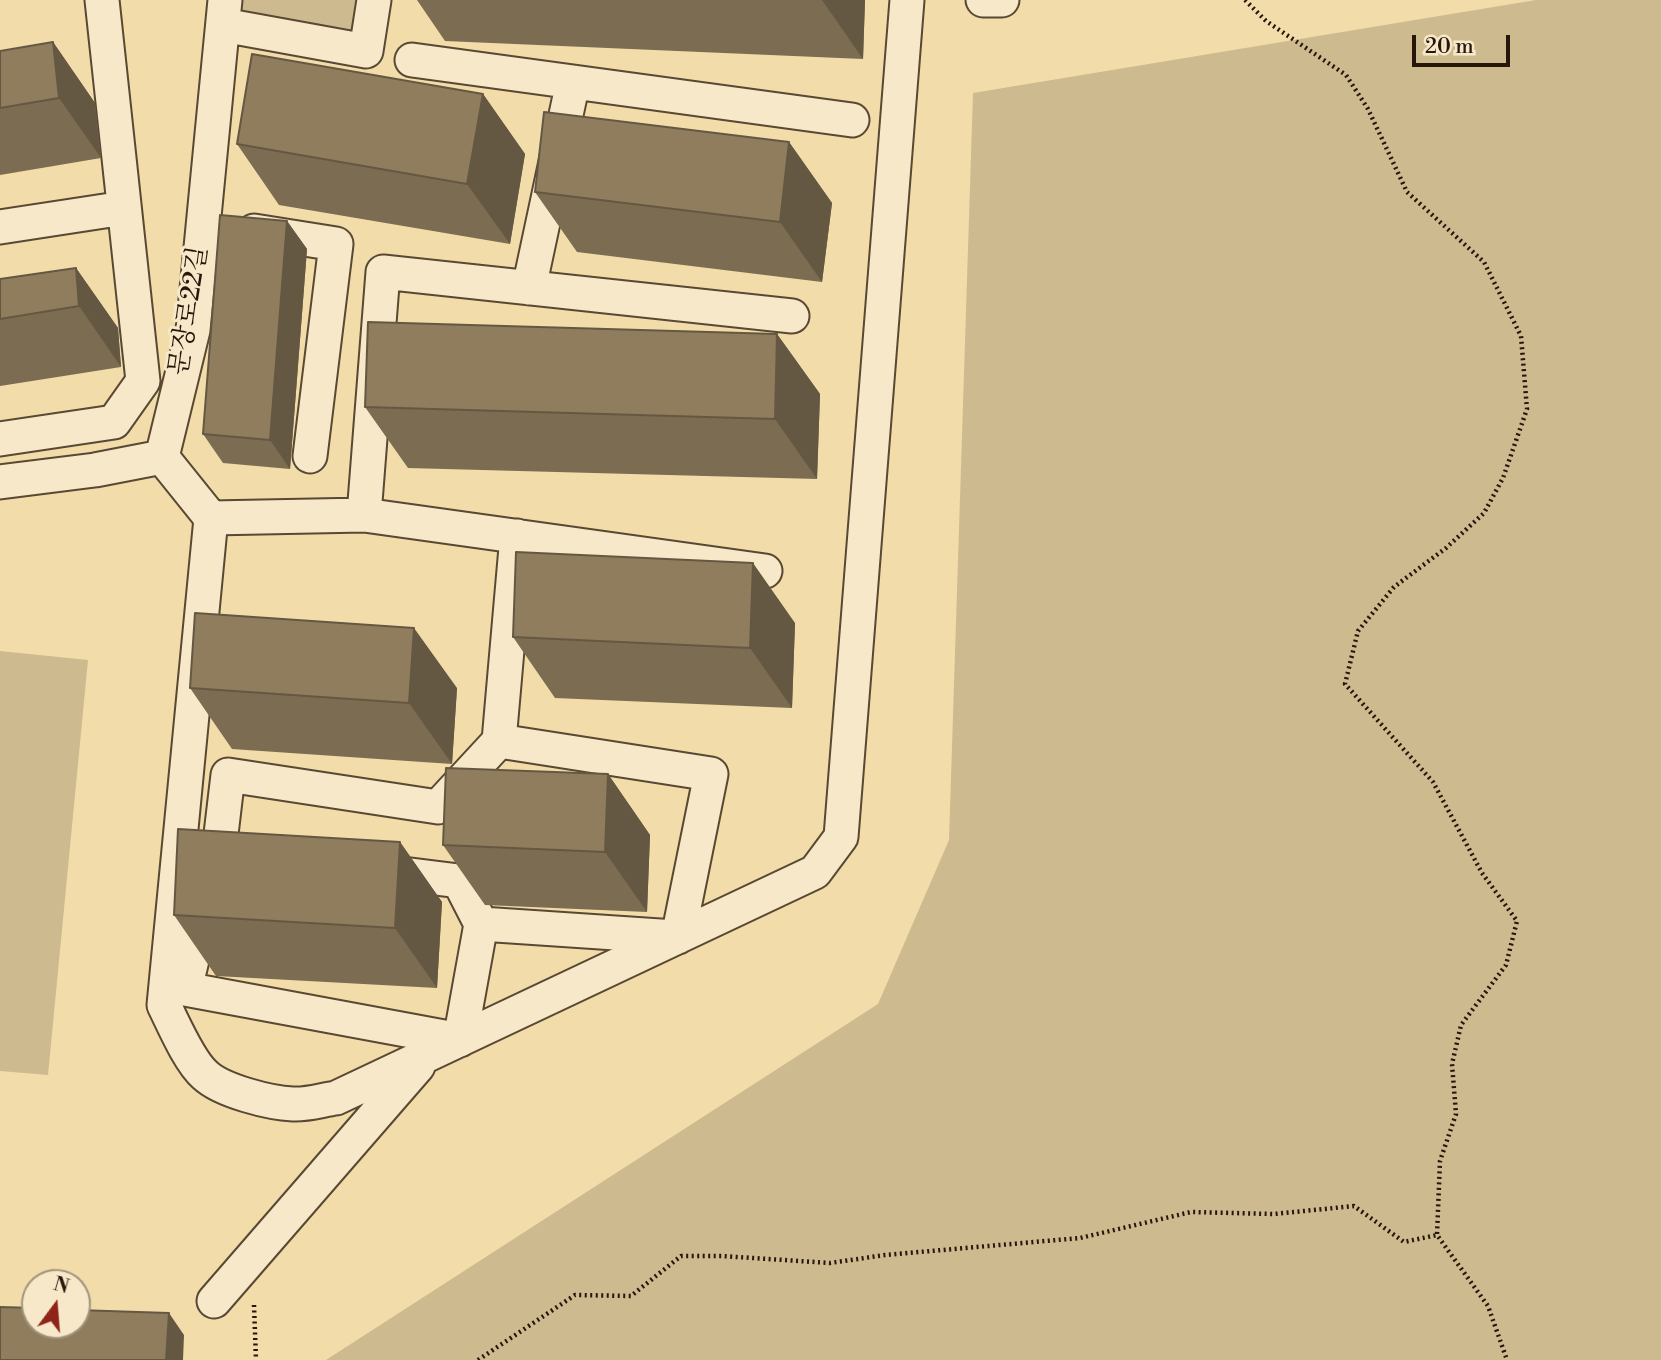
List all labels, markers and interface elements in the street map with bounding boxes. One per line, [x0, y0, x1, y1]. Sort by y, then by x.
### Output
scale bar [1416, 21, 1514, 65]
text: 20 m [1425, 34, 1474, 60]
street label: 문장로22길 [164, 244, 216, 378]
north arrow [21, 1269, 91, 1339]
text: N [51, 1272, 72, 1299]

